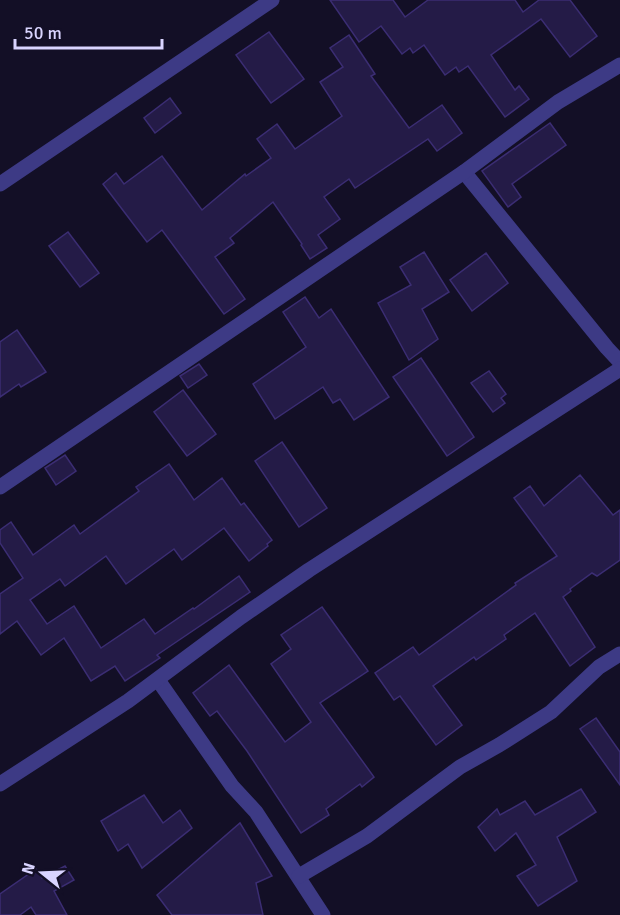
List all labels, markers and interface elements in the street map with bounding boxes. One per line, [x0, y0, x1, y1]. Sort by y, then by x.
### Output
scale bar [15, 12, 162, 50]
text: 50 m [24, 22, 62, 44]
north arrow [12, 843, 72, 903]
text: N [17, 860, 40, 877]

